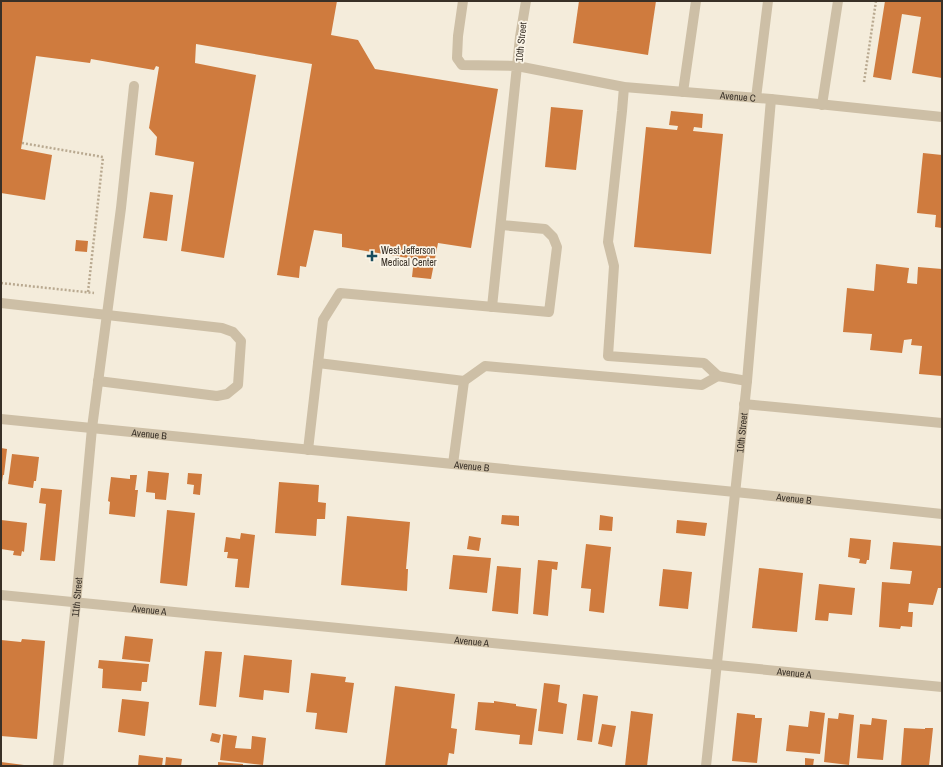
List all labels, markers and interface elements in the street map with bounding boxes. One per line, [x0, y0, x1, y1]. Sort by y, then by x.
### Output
street label: 10th Street [512, 21, 530, 63]
street label: Avenue C [719, 88, 756, 104]
place label: West Jefferson Medical Center [381, 244, 437, 269]
marker: West Jefferson Medical Center [366, 250, 378, 262]
street label: 10th Street [733, 412, 750, 454]
street label: Avenue B [130, 425, 168, 442]
street label: Avenue B [452, 457, 490, 474]
street label: Avenue B [775, 490, 813, 507]
street label: 11th Street [68, 576, 85, 617]
street label: Avenue A [130, 601, 168, 618]
street label: Avenue A [453, 633, 490, 649]
street label: Avenue A [775, 664, 813, 681]

